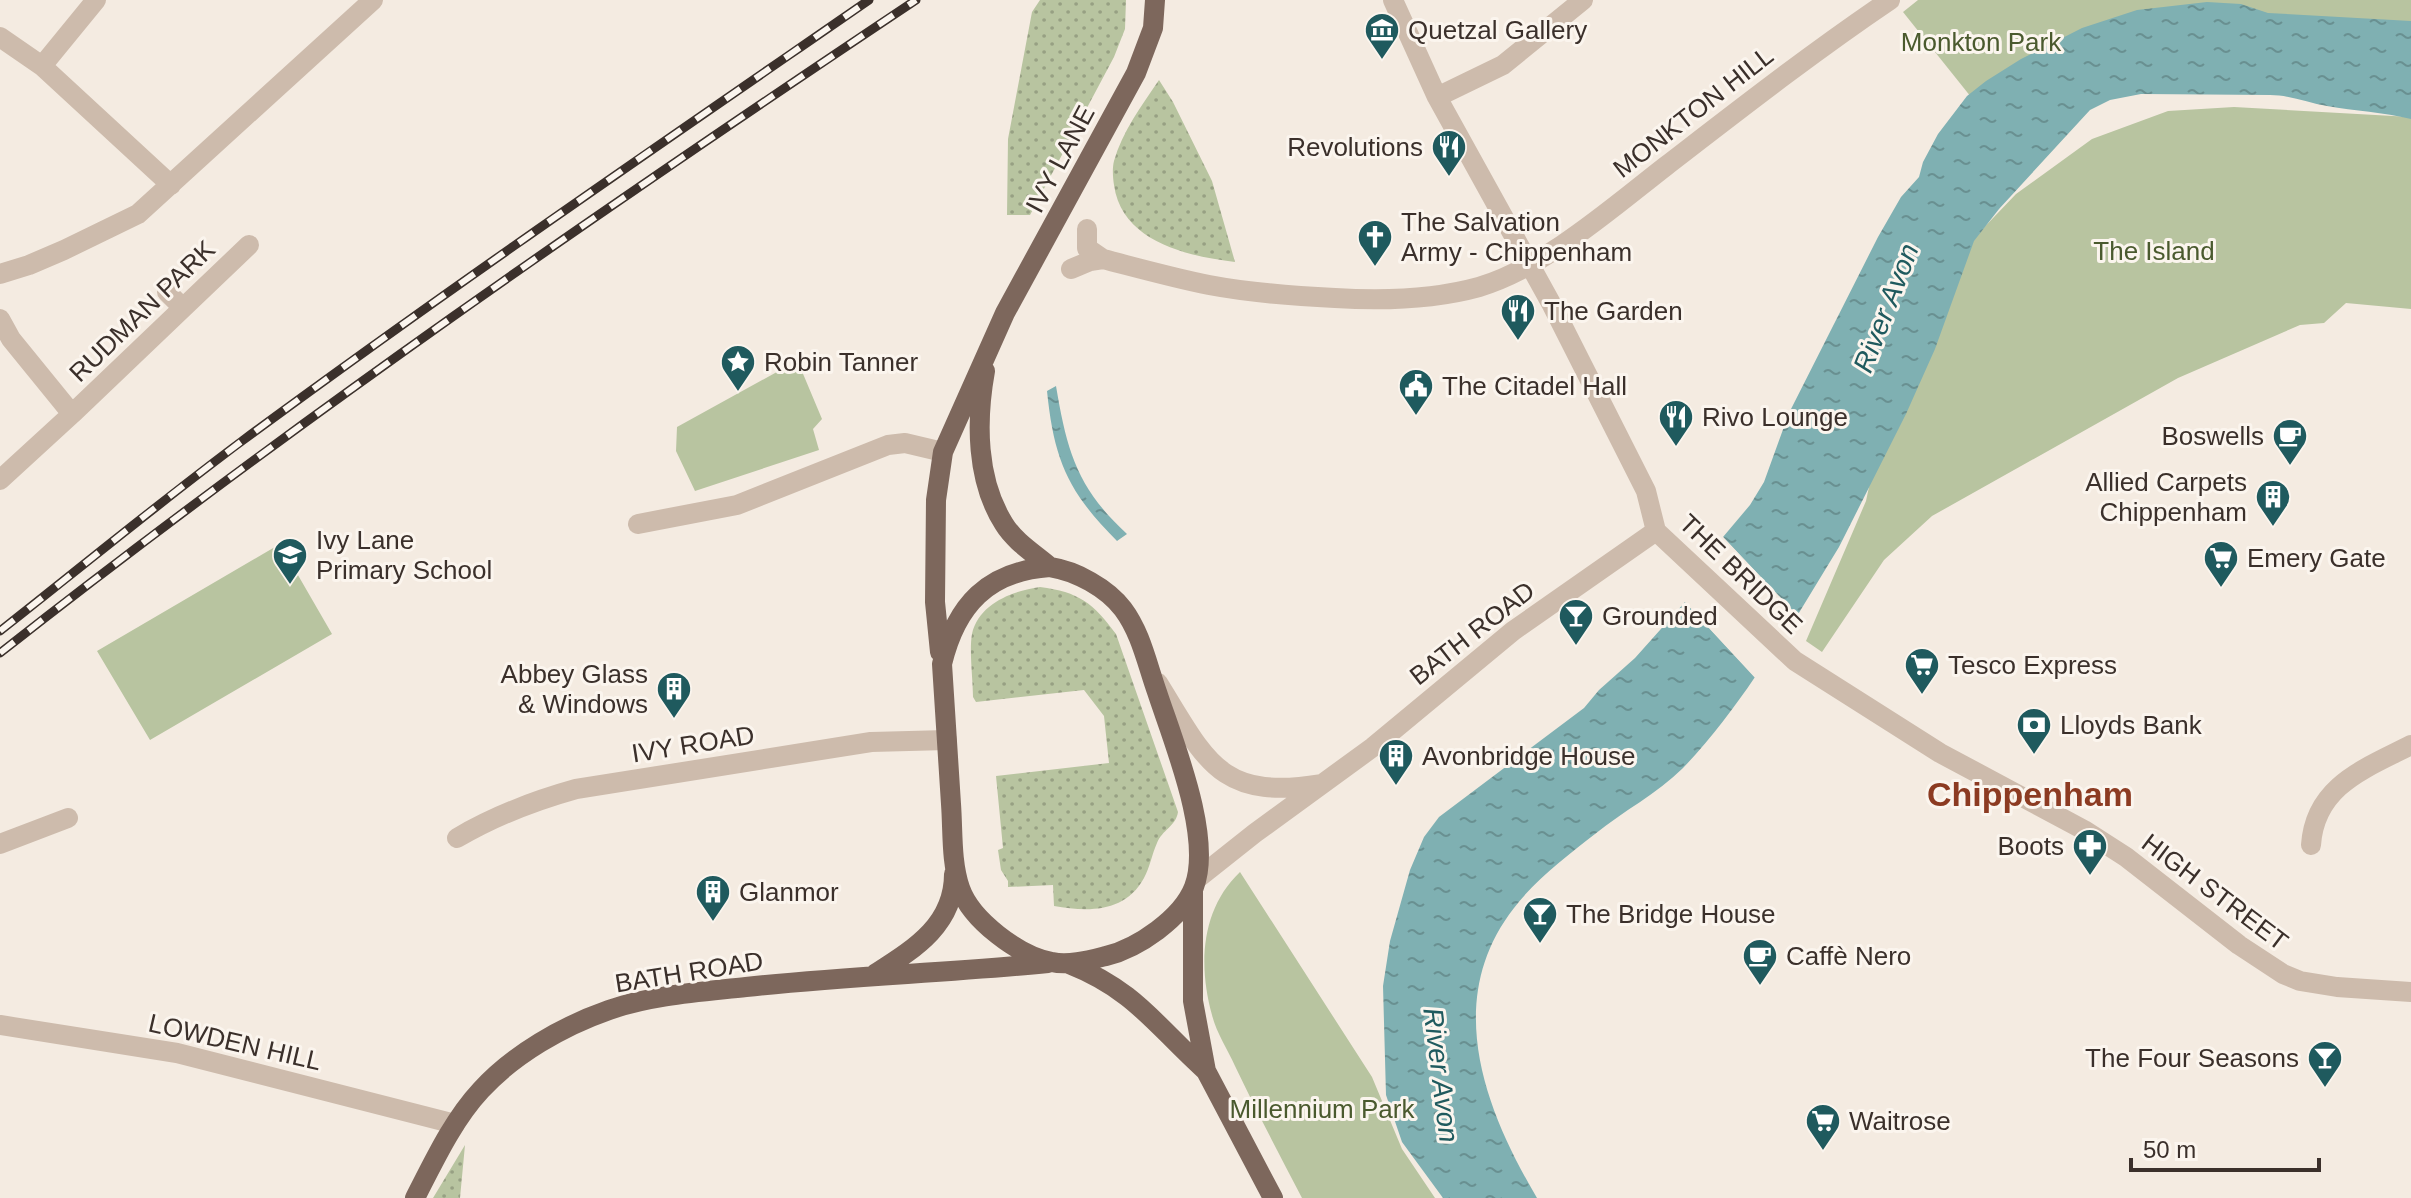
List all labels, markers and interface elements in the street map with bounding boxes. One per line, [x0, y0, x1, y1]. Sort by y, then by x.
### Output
museum icon: Quetzal Gallery [1363, 11, 1401, 61]
place label: Quetzal Gallery [1408, 15, 1587, 45]
park label: Monkton Park [1901, 27, 2062, 57]
street label: MONKTON HILL [1607, 40, 1779, 184]
street label: IVY LANE [1019, 100, 1101, 218]
restaurant icon: Revolutions [1430, 128, 1468, 178]
place label: Revolutions [1287, 132, 1423, 162]
place label: The Salvation Army - Chippenham [1401, 207, 1632, 267]
church icon: The Salvation Army - Chippenham [1356, 218, 1394, 268]
street label: RUDMAN PARK [63, 234, 221, 388]
park label: The Island [2093, 236, 2215, 266]
water label: River Avon [1847, 239, 1925, 377]
restaurant icon: The Garden [1499, 292, 1537, 342]
place label: The Garden [1544, 296, 1683, 326]
place icon: Robin Tanner [719, 343, 757, 393]
place label: Robin Tanner [764, 347, 919, 377]
public building icon: The Citadel Hall [1397, 367, 1435, 417]
place label: The Citadel Hall [1442, 371, 1627, 401]
restaurant icon: Rivo Lounge [1657, 398, 1695, 448]
place label: Rivo Lounge [1702, 402, 1848, 432]
cafe icon: Boswells [2271, 417, 2309, 467]
place label: Boswells [2161, 421, 2264, 451]
place label: Allied Carpets Chippenham [2085, 467, 2247, 527]
building icon: Allied Carpets Chippenham [2254, 478, 2292, 528]
street label: THE BRIDGE [1673, 508, 1809, 640]
place label: Ivy Lane Primary School [316, 525, 492, 585]
school or university icon: Ivy Lane Primary School [271, 536, 309, 586]
supermarket icon: Emery Gate [2202, 539, 2240, 589]
place label: Emery Gate [2247, 543, 2386, 573]
street label: BATH ROAD [1404, 575, 1540, 691]
bar icon: Grounded [1557, 597, 1595, 647]
place label: Grounded [1602, 601, 1718, 631]
supermarket icon: Tesco Express [1903, 646, 1941, 696]
place label: Tesco Express [1948, 650, 2117, 680]
place label: Abbey Glass & Windows [501, 659, 648, 719]
building icon: Abbey Glass & Windows [655, 670, 693, 720]
bank icon: Lloyds Bank [2015, 706, 2053, 756]
place label: Lloyds Bank [2060, 710, 2203, 740]
street label: IVY ROAD [630, 720, 756, 768]
building icon: Avonbridge House [1377, 737, 1415, 787]
place label: Avonbridge House [1422, 741, 1635, 771]
district label: Chippenham [1927, 775, 2133, 813]
pharmacy icon: Boots [2071, 827, 2109, 877]
street label: HIGH STREET [2136, 827, 2294, 957]
place label: Boots [1998, 831, 2064, 861]
building icon: Glanmor [694, 873, 732, 923]
place label: Glanmor [739, 877, 839, 907]
bar icon: The Bridge House [1521, 895, 1559, 945]
place label: The Bridge House [1566, 899, 1776, 929]
cafe icon: Caffè Nero [1741, 937, 1779, 987]
place label: Caffè Nero [1786, 941, 1911, 971]
street label: BATH ROAD [613, 945, 765, 999]
water label: River Avon [1417, 1006, 1465, 1144]
street label: LOWDEN HILL [146, 1008, 324, 1076]
bar icon: The Four Seasons [2306, 1039, 2344, 1089]
place label: The Four Seasons [2085, 1043, 2299, 1073]
park label: Millennium Park [1230, 1094, 1415, 1124]
supermarket icon: Waitrose [1804, 1102, 1842, 1152]
place label: Waitrose [1849, 1106, 1951, 1136]
scale bar [2131, 1122, 2319, 1172]
text: 50 m [2143, 1136, 2196, 1163]

